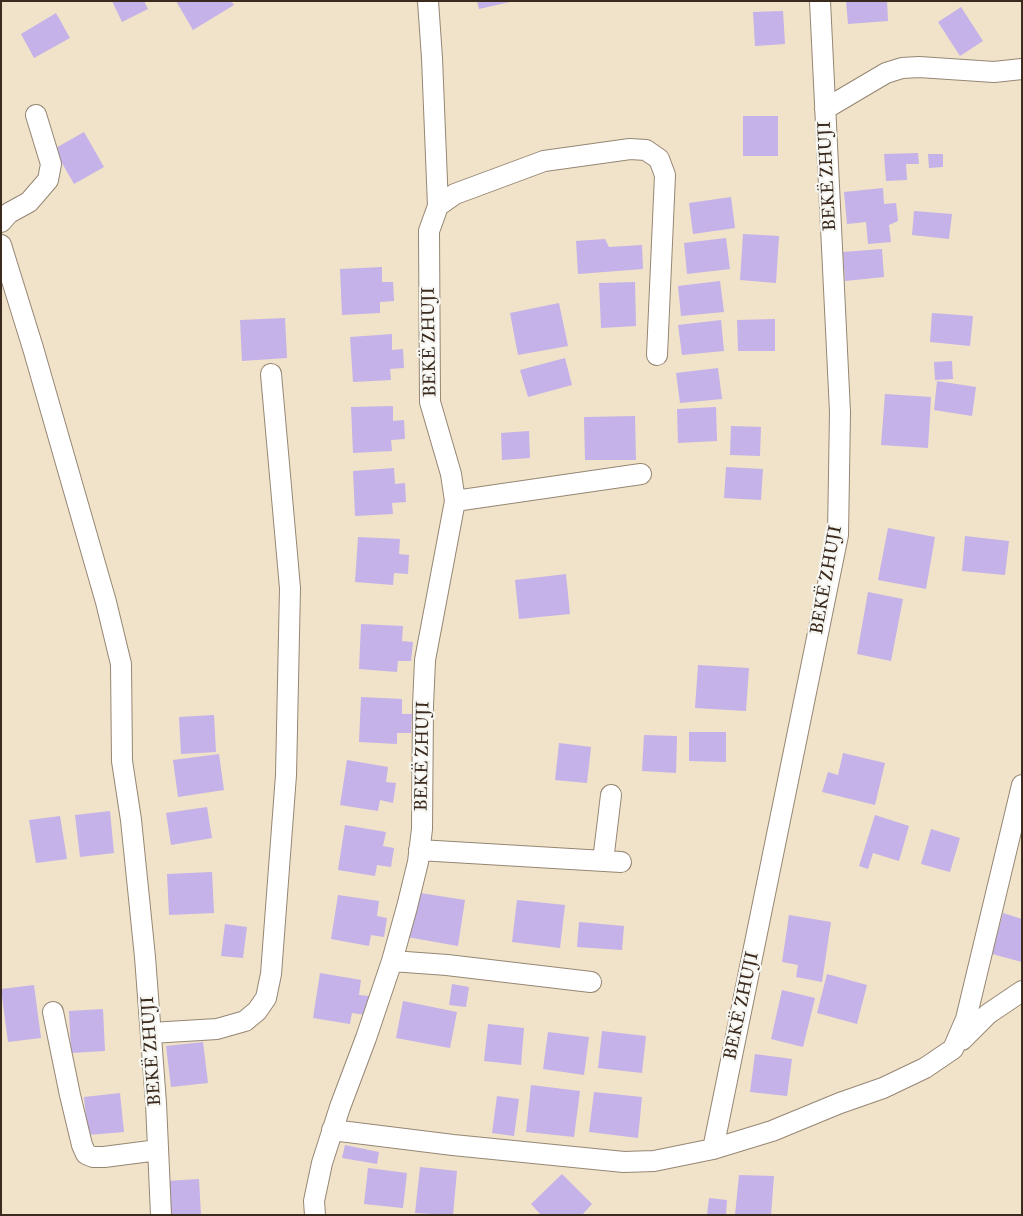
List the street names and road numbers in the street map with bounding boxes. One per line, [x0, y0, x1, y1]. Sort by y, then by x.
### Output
street label: BEKË ZHUJI [814, 120, 842, 232]
street label: BEKË ZHUJI [418, 287, 442, 397]
street label: BEKË ZHUJI [807, 524, 847, 636]
street label: BEKË ZHUJI [411, 701, 435, 811]
street label: BEKË ZHUJI [720, 950, 764, 1062]
street label: BEKË ZHUJI [137, 995, 167, 1107]

